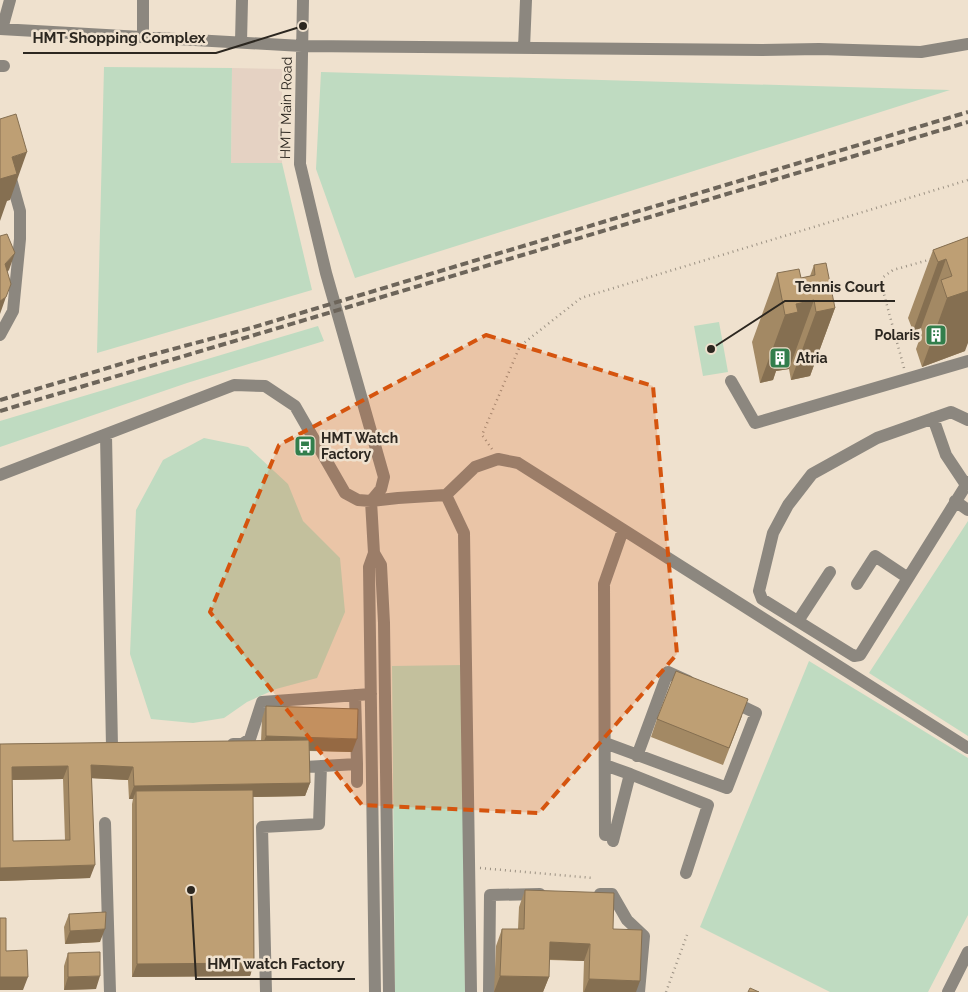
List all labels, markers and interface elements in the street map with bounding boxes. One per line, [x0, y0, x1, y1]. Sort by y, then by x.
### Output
callout: HMT Shopping Complex [23, 23, 216, 53]
text: HMT Shopping Complex [32, 29, 206, 47]
street label: HMT Main Road [277, 57, 295, 159]
callout: Tennis Court [785, 271, 895, 301]
text: Tennis Court [795, 278, 885, 296]
building icon: Polaris [924, 323, 948, 347]
place label: Polaris [875, 327, 920, 343]
building icon: Atria [768, 346, 792, 370]
place label: Atria [796, 350, 827, 366]
place label: HMT Watch Factory [321, 430, 398, 462]
bus stop icon: HMT Watch Factory [293, 434, 317, 458]
callout: HMT watch Factory [196, 949, 355, 979]
text: HMT watch Factory [207, 955, 346, 973]

